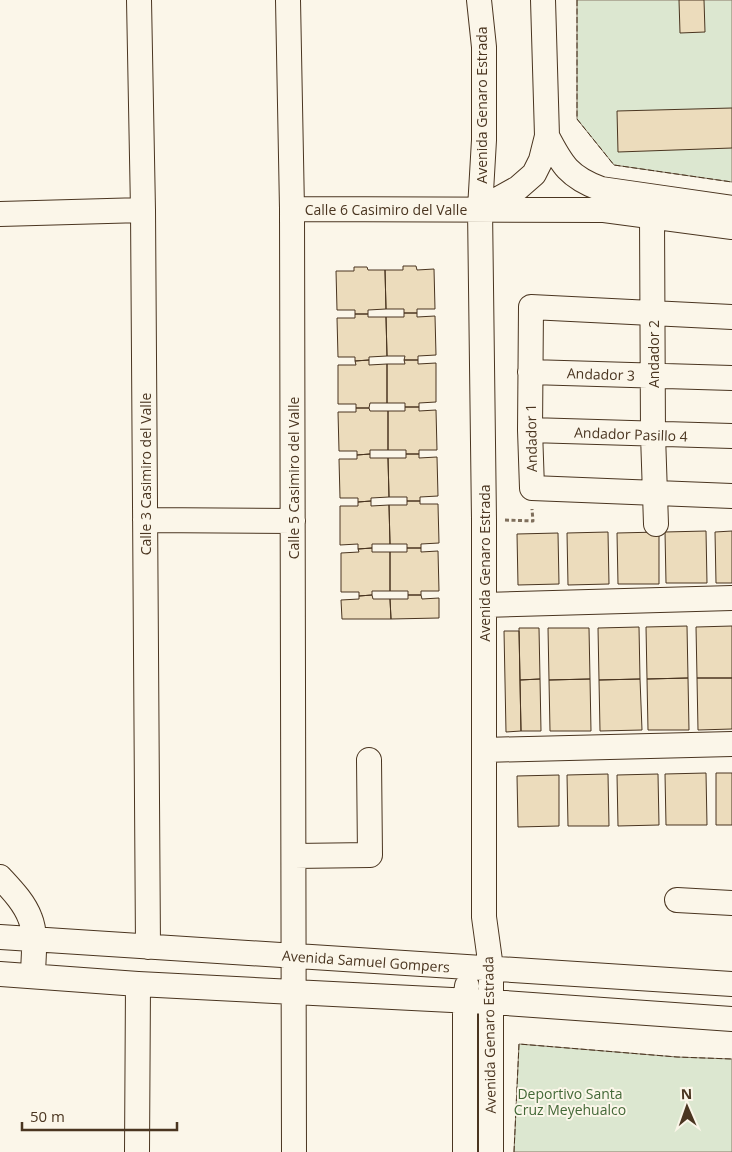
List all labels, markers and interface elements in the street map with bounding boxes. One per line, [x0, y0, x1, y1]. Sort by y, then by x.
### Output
street label: Avenida Genaro Estrada [472, 26, 491, 184]
street label: Calle 6 Casimiro del Valle [305, 200, 467, 219]
street label: Andador 2 [644, 320, 663, 388]
street label: Andador 3 [567, 363, 635, 385]
street label: Calle 3 Casimiro del Valle [136, 393, 155, 555]
street label: Calle 5 Casimiro del Valle [284, 397, 303, 559]
street label: Andador 1 [521, 404, 541, 472]
street label: Andador Pasillo 4 [574, 423, 688, 445]
street label: Avenida Genaro Estrada [475, 484, 494, 642]
street label: Avenida Samuel Gompers [281, 946, 451, 976]
street label: Avenida Genaro Estrada [478, 956, 500, 1114]
north arrow [662, 1082, 712, 1132]
park label: Deportivo Santa Cruz Meyehualco [514, 1084, 626, 1119]
text: N [681, 1084, 693, 1103]
scale bar [22, 1100, 178, 1132]
text: 50 m [30, 1106, 65, 1126]

